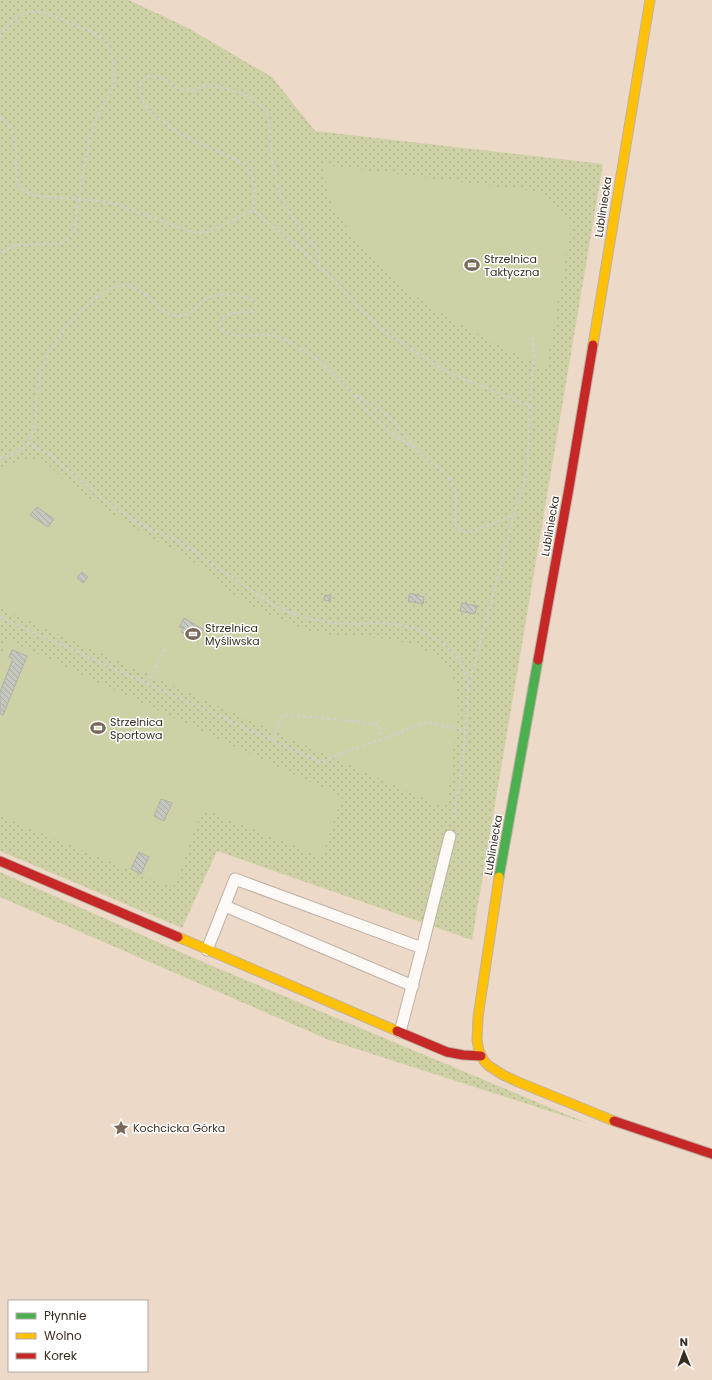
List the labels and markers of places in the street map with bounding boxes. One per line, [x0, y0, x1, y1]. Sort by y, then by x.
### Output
place label: Strzelnica Taktyczna [484, 251, 539, 280]
sports icon: Strzelnica Taktyczna [463, 256, 481, 274]
place label: Strzelnica Myśliwska [205, 620, 260, 649]
sports icon: Strzelnica Myśliwska [184, 625, 202, 643]
place label: Strzelnica Sportowa [110, 714, 163, 743]
sports icon: Strzelnica Sportowa [89, 719, 107, 737]
place icon: Kochcicka Górka [112, 1119, 130, 1137]
place label: Kochcicka Górka [133, 1120, 225, 1136]

